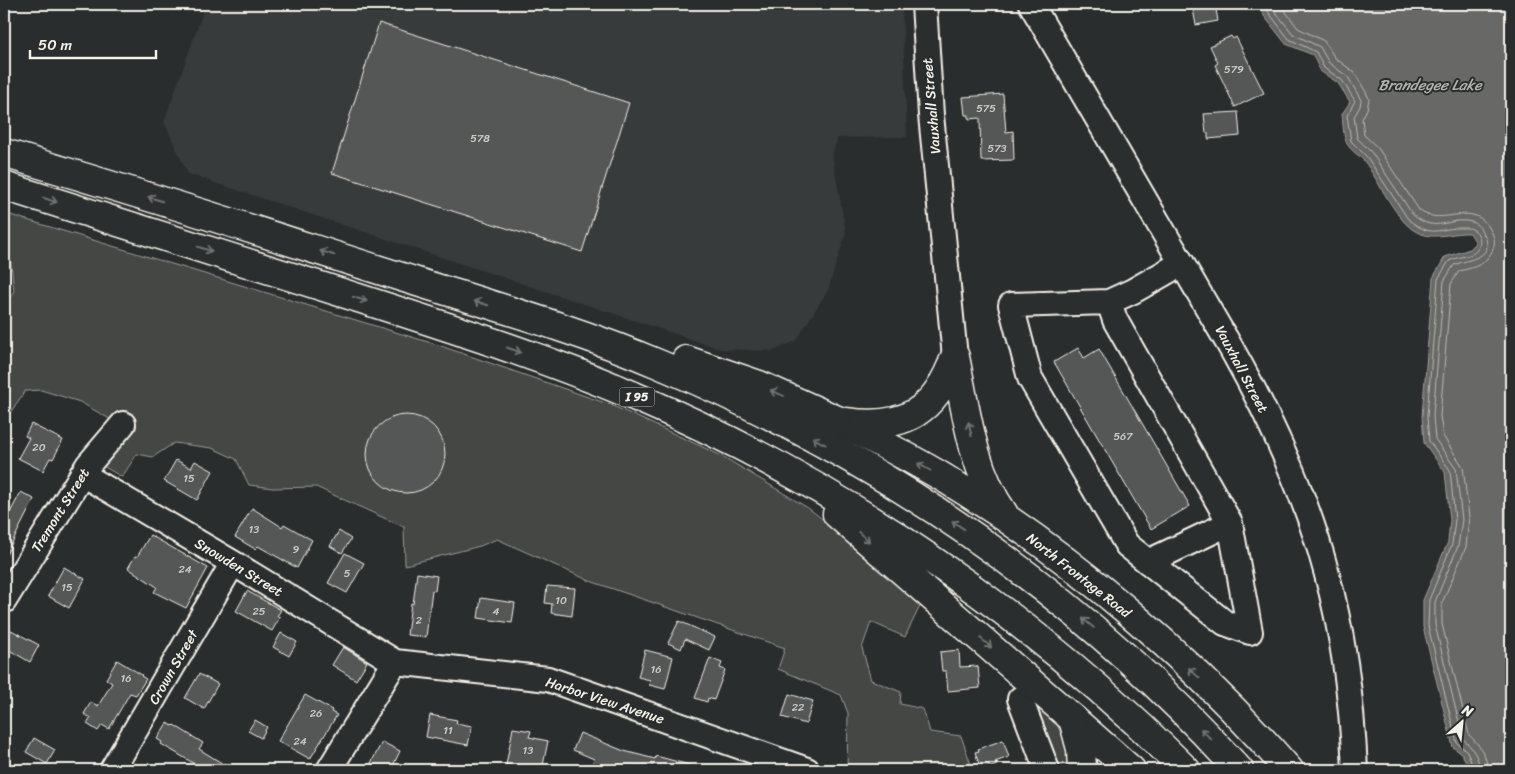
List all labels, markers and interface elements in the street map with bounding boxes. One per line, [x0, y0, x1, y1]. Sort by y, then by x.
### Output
scale bar [30, 28, 156, 60]
text: 50 m [38, 32, 73, 58]
street label: Vauxhall Street [915, 57, 948, 155]
house number: 579 [1224, 60, 1244, 79]
water label: Brandegee Lake [1379, 72, 1483, 98]
house number: 575 [976, 99, 996, 118]
house number: 578 [470, 129, 490, 148]
house number: 573 [987, 139, 1007, 158]
one-way arrow [147, 193, 163, 203]
one-way arrow [42, 196, 58, 206]
one-way arrow [197, 245, 213, 255]
one-way arrow [319, 248, 335, 258]
one-way arrow [352, 294, 368, 304]
one-way arrow [474, 297, 490, 307]
street label: Vauxhall Street [1208, 321, 1275, 418]
one-way arrow [506, 346, 521, 355]
one-way arrow [770, 387, 785, 397]
road number: I 95 [620, 388, 654, 407]
one-way arrow [965, 422, 974, 438]
house number: 567 [1113, 427, 1133, 446]
one-way arrow [812, 436, 827, 445]
house number: 20 [32, 438, 46, 457]
one-way arrow [917, 462, 932, 472]
street label: Tremont Street [24, 463, 96, 558]
house number: 15 [183, 469, 195, 488]
house number: 13 [249, 520, 259, 539]
one-way arrow [951, 520, 965, 530]
street label: North Frontage Road [1021, 526, 1138, 626]
street label: Snowden Street [190, 531, 288, 604]
one-way arrow [857, 531, 870, 543]
house number: 9 [293, 540, 300, 559]
house number: 24 [178, 560, 192, 579]
house number: 5 [344, 564, 351, 583]
house number: 15 [61, 578, 73, 597]
house number: 10 [555, 591, 567, 610]
house number: 25 [252, 602, 266, 621]
house number: 4 [493, 602, 500, 621]
house number: 2 [416, 611, 423, 630]
one-way arrow [1081, 617, 1094, 628]
street label: Crown Street [142, 624, 206, 710]
one-way arrow [980, 638, 993, 649]
house number: 16 [651, 660, 661, 679]
one-way arrow [1188, 667, 1201, 679]
house number: 16 [121, 669, 131, 688]
street label: Harbor View Avenue [542, 669, 668, 731]
north arrow [1438, 696, 1488, 746]
text: N [1457, 697, 1478, 724]
house number: 22 [792, 698, 805, 717]
house number: 26 [310, 704, 322, 723]
house number: 11 [443, 721, 453, 740]
one-way arrow [1200, 728, 1212, 741]
house number: 24 [293, 732, 307, 751]
house number: 13 [523, 741, 533, 760]

